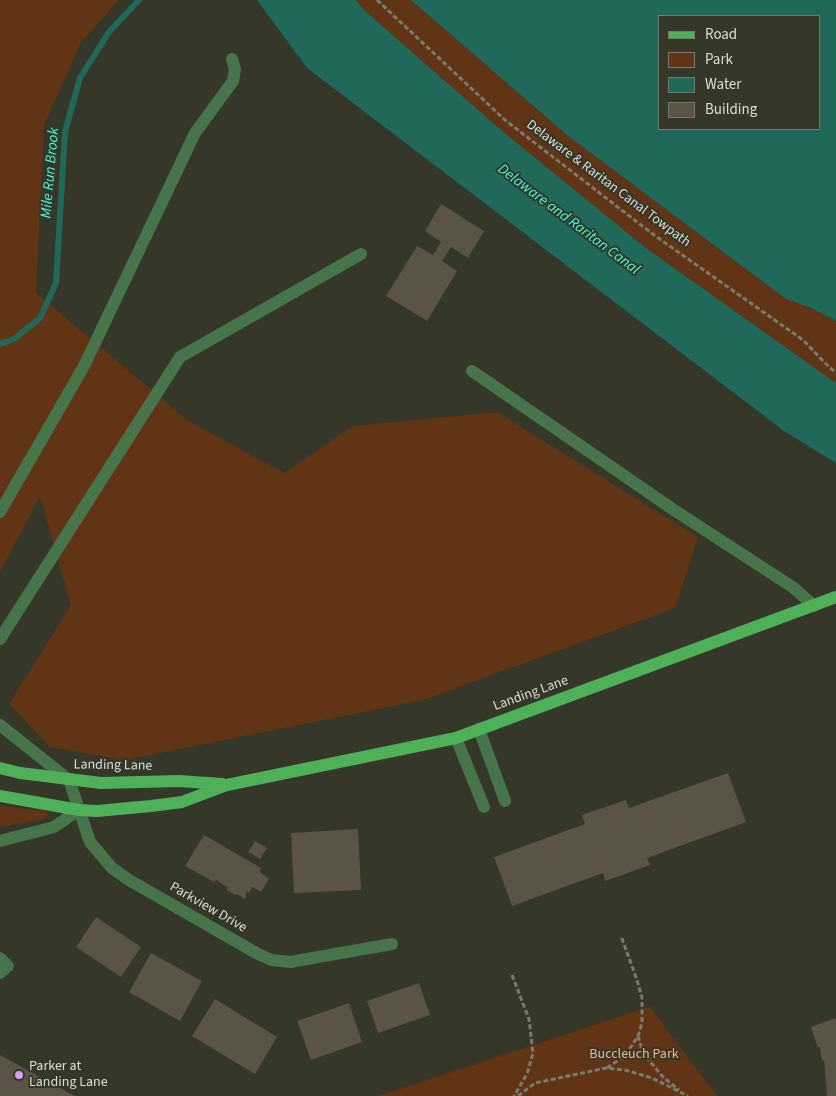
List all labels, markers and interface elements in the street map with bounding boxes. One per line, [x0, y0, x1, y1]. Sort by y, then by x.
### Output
legend [658, 15, 821, 130]
text: Road [705, 24, 737, 45]
text: Park [705, 49, 733, 70]
text: Water [705, 74, 741, 95]
text: Building [705, 99, 757, 120]
street label: Delaware & Raritan Canal Towpath [523, 117, 693, 251]
water label: Mile Run Brook [38, 127, 64, 219]
water label: Delaware and Raritan Canal [493, 161, 643, 279]
street label: Landing Lane [491, 673, 571, 715]
street label: Landing Lane [74, 757, 152, 775]
street label: Parkview Drive [166, 879, 250, 937]
park label: Buccleuch Park [589, 1047, 679, 1063]
place label: Parker at Landing Lane [29, 1059, 108, 1092]
marker: Parker at Landing Lane [13, 1069, 25, 1081]

